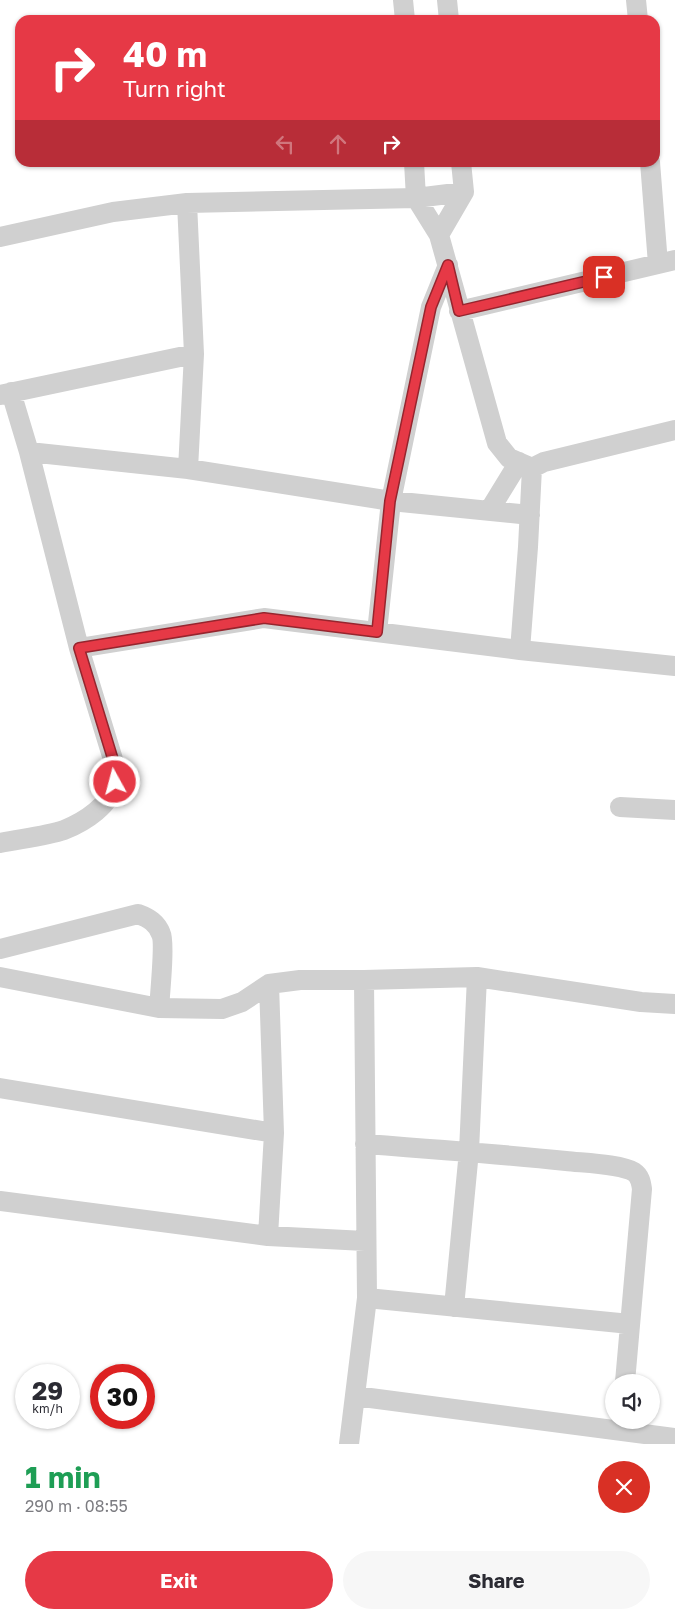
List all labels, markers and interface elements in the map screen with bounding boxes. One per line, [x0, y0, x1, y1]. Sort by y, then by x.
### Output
text: 40 m [123, 33, 207, 75]
icon: right [40, 35, 105, 100]
text: Turn right [123, 75, 226, 102]
icon: left [271, 130, 299, 158]
icon: ahead [324, 130, 352, 158]
icon: right [377, 130, 405, 158]
pin [583, 256, 625, 298]
icon: arrive [590, 263, 618, 291]
position arrow [88, 755, 140, 807]
speed limit sign: 30 [90, 1364, 155, 1429]
map controls [605, 1374, 660, 1429]
button: sound [605, 1374, 660, 1429]
text: 29 [32, 1375, 63, 1406]
text: km/h [32, 1401, 63, 1416]
text: 1 min [25, 1459, 101, 1495]
button: close [598, 1461, 650, 1513]
text: 290 m · 08:55 [25, 1496, 128, 1516]
button: Exit [25, 1551, 333, 1609]
button: Share [343, 1551, 650, 1609]

